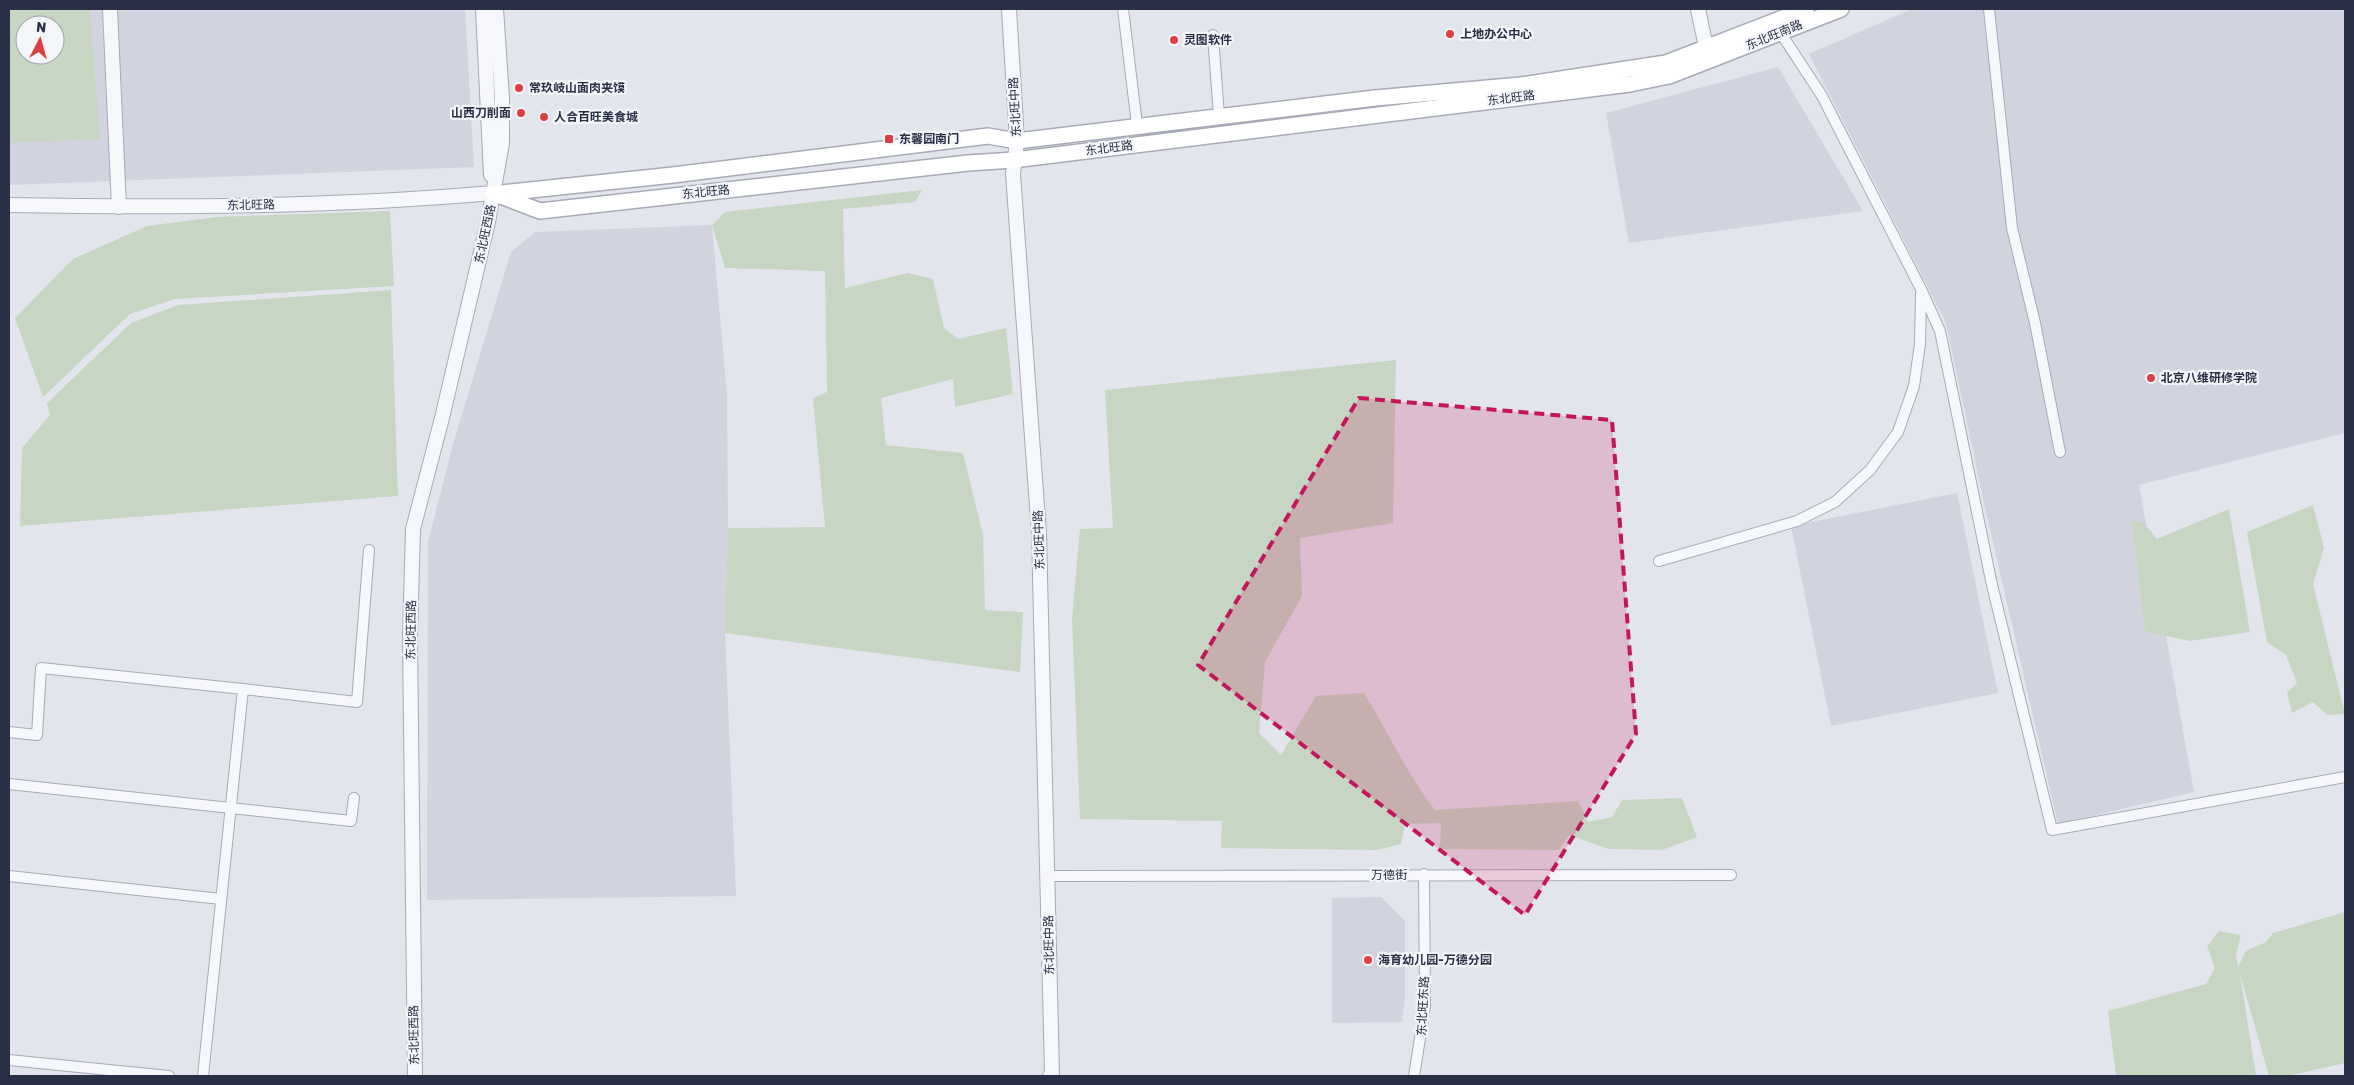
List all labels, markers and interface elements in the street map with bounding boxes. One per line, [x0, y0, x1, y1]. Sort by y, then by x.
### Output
north arrow [15, 15, 65, 65]
street label: 东北旺南路 [1744, 17, 1804, 53]
text: N [35, 19, 47, 37]
place label: 上地办公中心 [1460, 27, 1532, 41]
marker: 上地办公中心 [1444, 28, 1456, 40]
place label: 灵图软件 [1184, 33, 1232, 47]
marker: 灵图软件 [1168, 34, 1180, 46]
street label: 东北旺中路 [1006, 77, 1024, 137]
place label: 常玖岐山面肉夹馍 [529, 81, 625, 95]
marker: 常玖岐山面肉夹馍 [513, 82, 525, 94]
street label: 东北旺路 [1486, 88, 1536, 108]
place label: 山西刀削面 [451, 106, 511, 120]
marker: 山西刀削面 [515, 107, 527, 119]
place label: 人合百旺美食城 [554, 110, 638, 124]
marker: 人合百旺美食城 [538, 111, 550, 123]
place label: 东馨园南门 [899, 132, 959, 146]
marker: 东馨园南门 [883, 133, 895, 145]
street label: 东北旺路 [1084, 138, 1134, 158]
street label: 东北旺路 [681, 183, 731, 201]
street label: 东北旺路 [227, 198, 275, 212]
street label: 东北旺西路 [472, 203, 498, 265]
place label: 北京八维研修学院 [2161, 371, 2257, 385]
marker: 北京八维研修学院 [2145, 372, 2157, 384]
street label: 东北旺中路 [1031, 510, 1047, 570]
street label: 东北旺西路 [403, 600, 419, 660]
street label: 万德街 [1371, 868, 1407, 882]
street label: 东北旺中路 [1041, 915, 1057, 975]
place label: 海育幼儿园-万德分园 [1378, 953, 1492, 967]
marker: 海育幼儿园-万德分园 [1362, 954, 1374, 966]
street label: 东北旺东路 [1414, 976, 1432, 1036]
street label: 东北旺西路 [406, 1005, 422, 1065]

